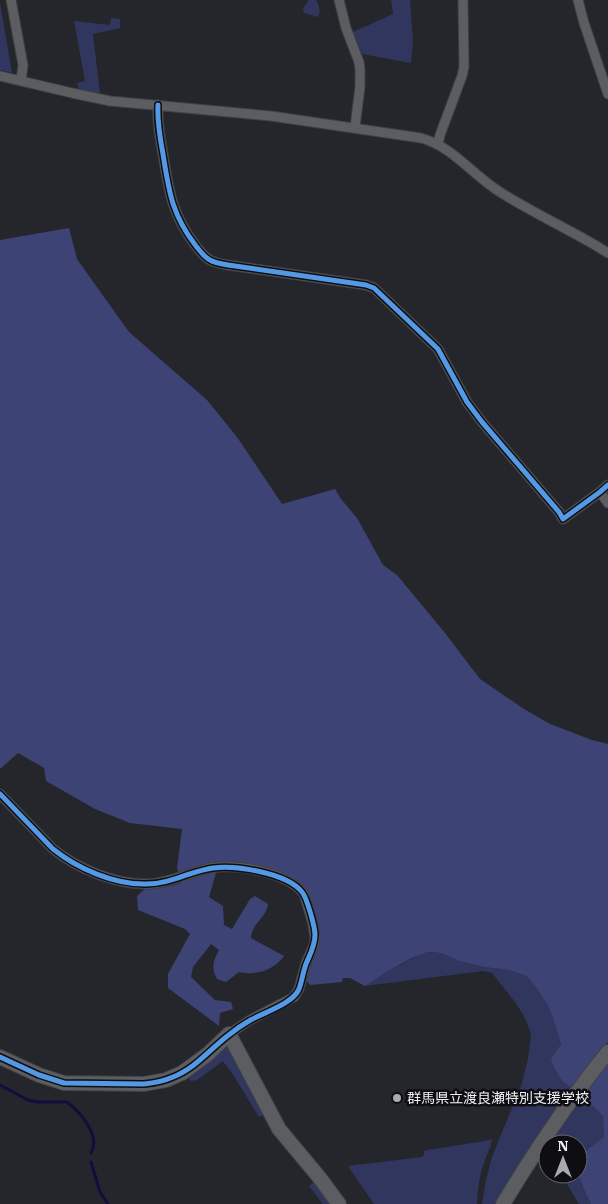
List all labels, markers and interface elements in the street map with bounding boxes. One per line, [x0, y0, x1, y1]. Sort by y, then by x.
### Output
place label: 群馬県立渡良瀬特別支援学校 [407, 1089, 589, 1107]
marker: 群馬県立渡良瀬特別支援学校 [391, 1092, 403, 1104]
north arrow [538, 1134, 588, 1184]
text: N [557, 1137, 569, 1155]

